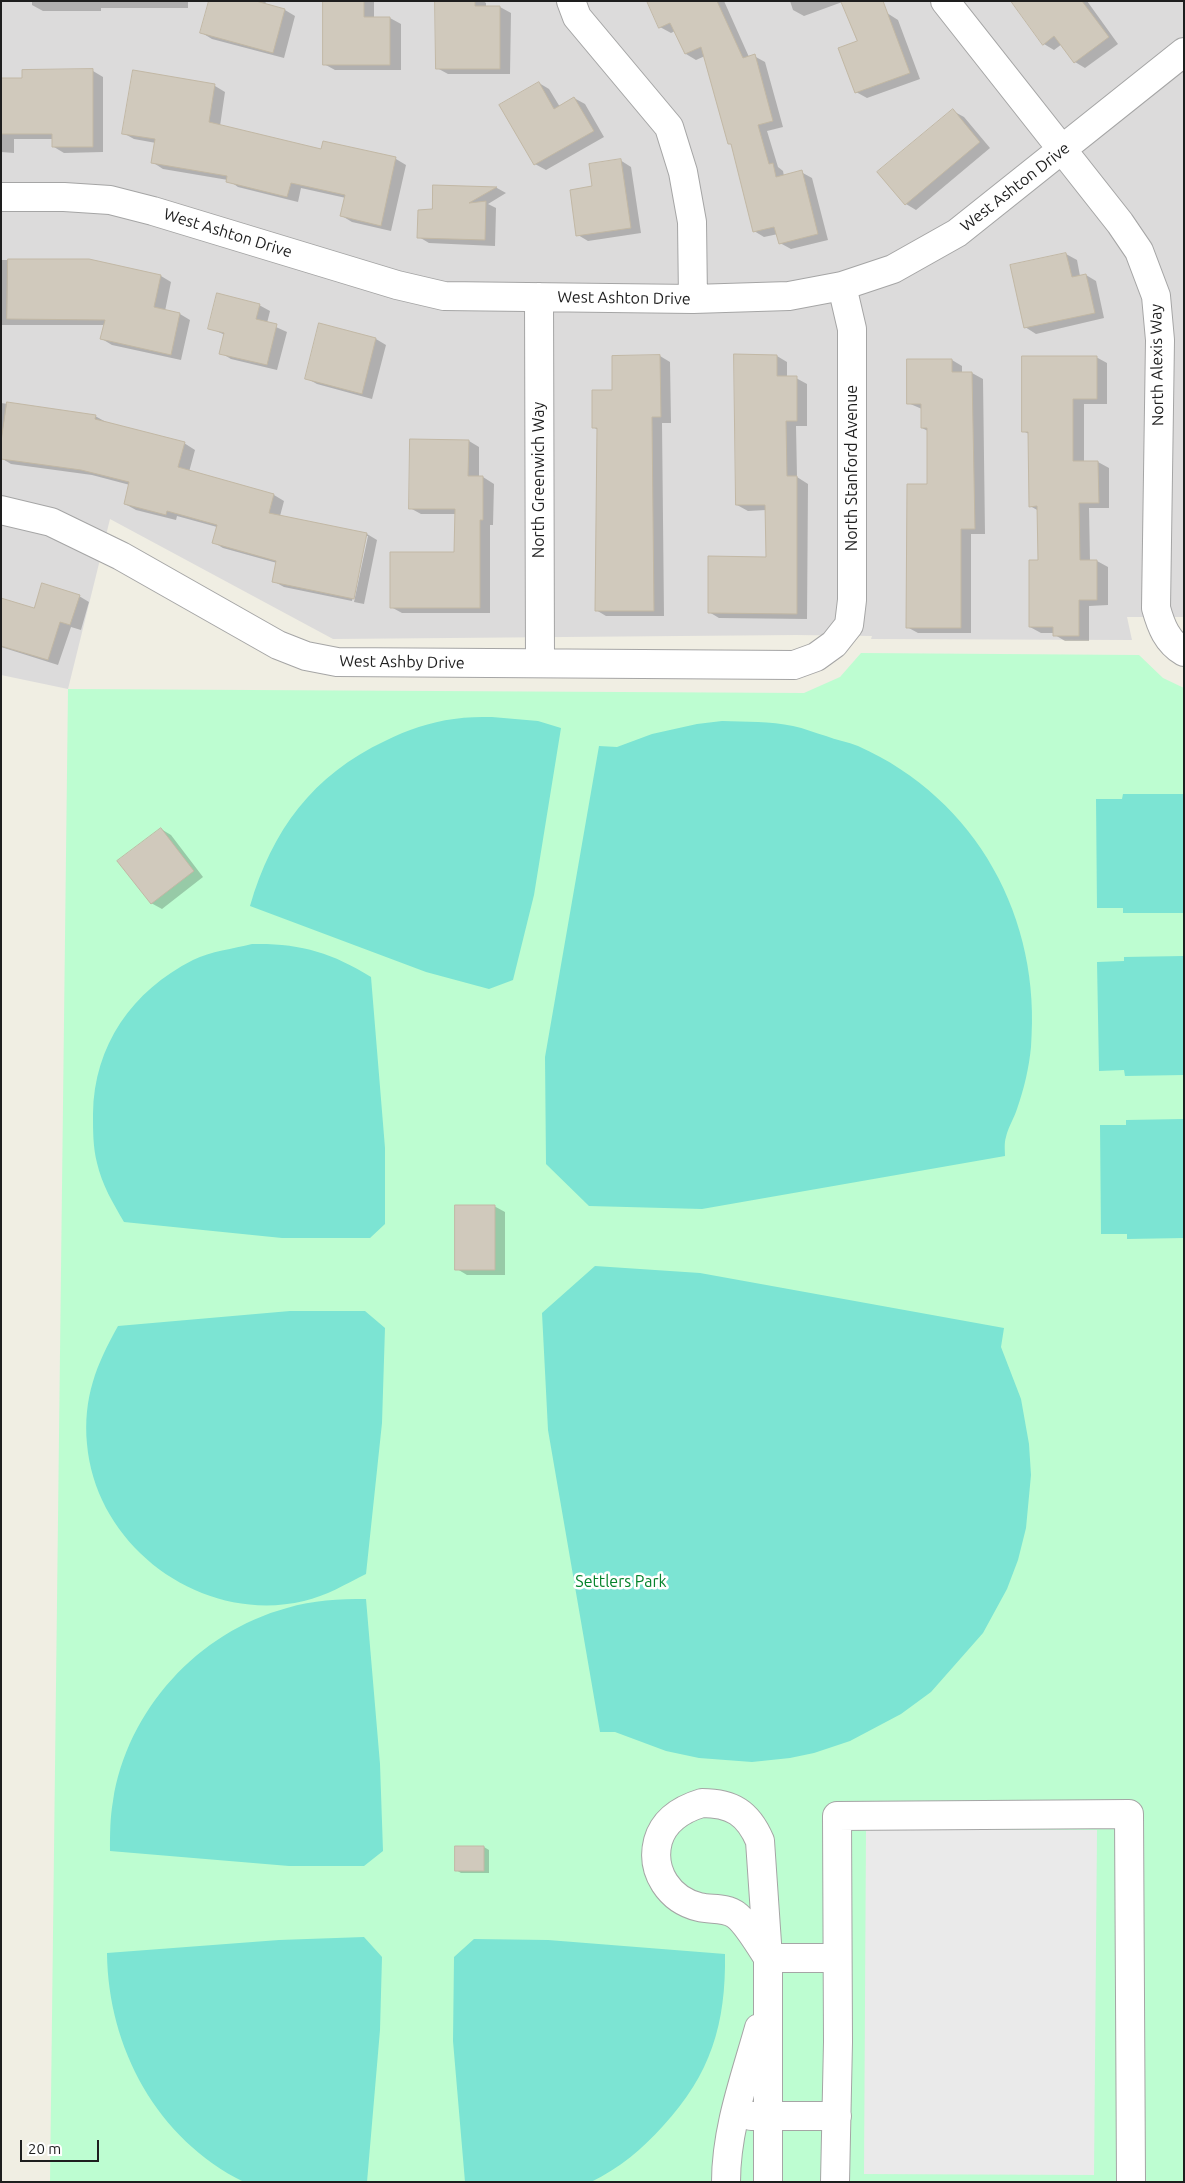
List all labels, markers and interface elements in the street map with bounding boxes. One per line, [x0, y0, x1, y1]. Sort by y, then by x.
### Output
street label: West Ashton Drive [957, 138, 1073, 236]
street label: West Ashton Drive [161, 204, 295, 262]
street label: West Ashton Drive [557, 287, 691, 309]
street label: North Alexis Way [1146, 304, 1168, 426]
street label: North Stanford Avenue [842, 385, 862, 551]
street label: North Greenwich Way [529, 402, 549, 558]
street label: West Ashby Drive [339, 651, 465, 673]
park label: Settlers Park [575, 1572, 667, 1592]
scale bar [22, 2130, 101, 2162]
text: 20 m [28, 2140, 61, 2157]

